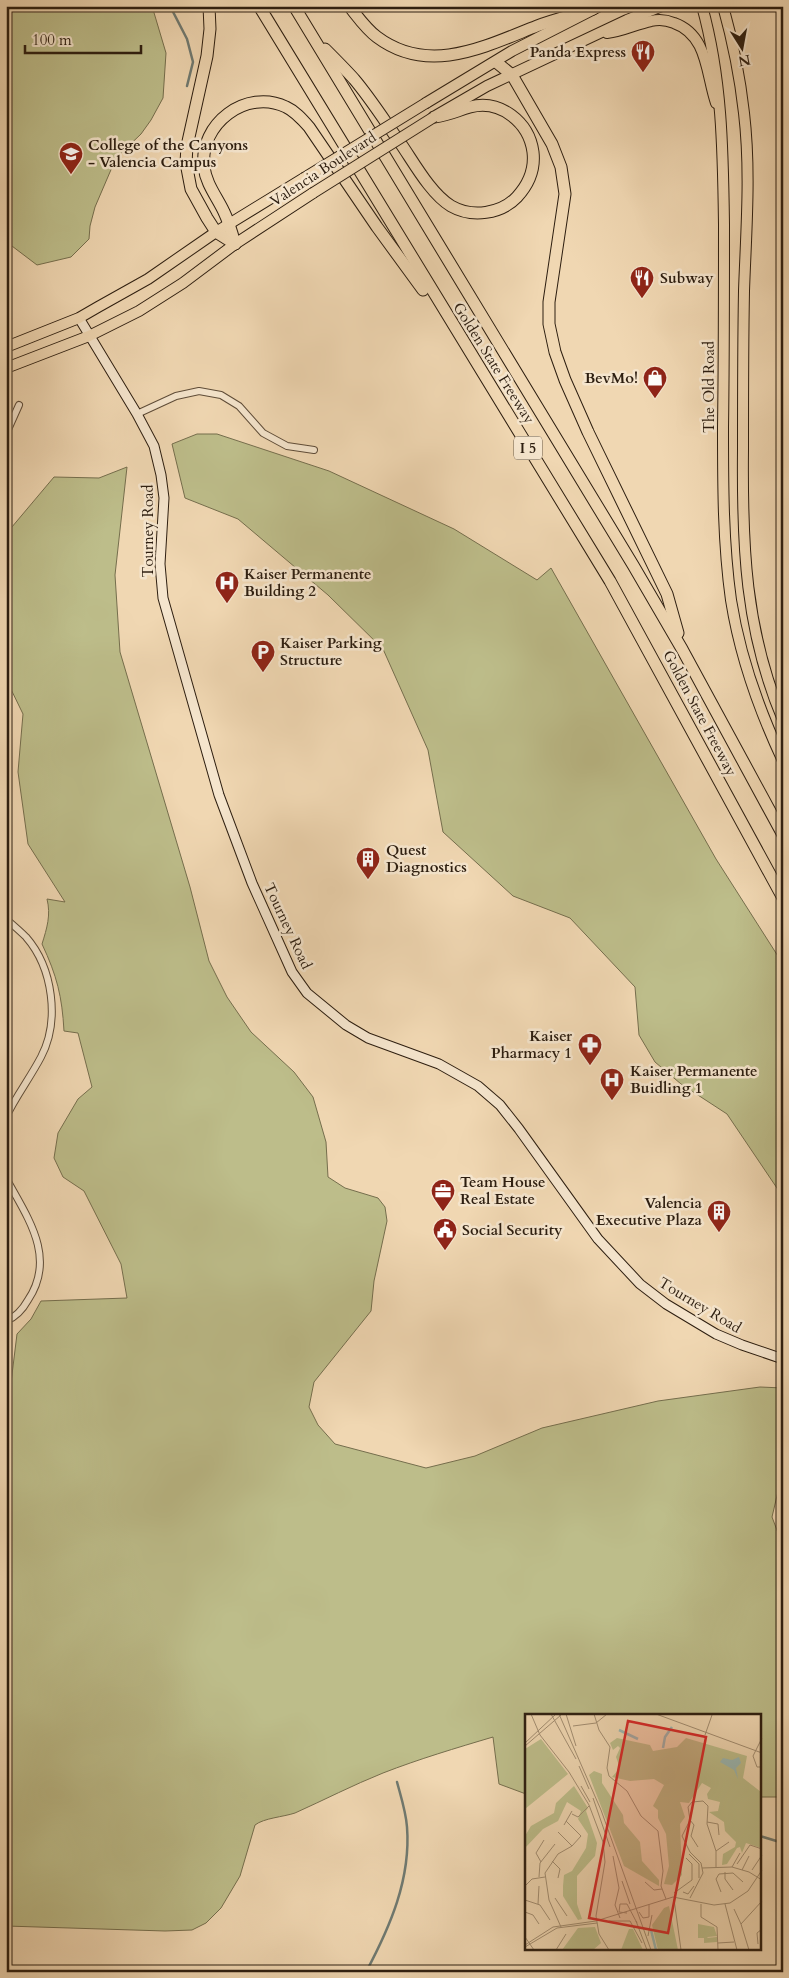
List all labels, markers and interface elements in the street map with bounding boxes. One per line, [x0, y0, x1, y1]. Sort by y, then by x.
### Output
scale bar [25, 22, 141, 54]
north arrow [716, 22, 766, 72]
text: 100 m [32, 30, 72, 50]
restaurant icon: Panda Express [630, 39, 656, 73]
place label: Panda Express [530, 42, 626, 62]
text: N [737, 50, 752, 71]
street label: Valencia Boulevard [266, 127, 380, 211]
place label: College of the Canyons - Valencia Campus [88, 135, 248, 172]
school or university icon: College of the Canyons - Valencia Campus [58, 141, 84, 175]
restaurant icon: Subway [629, 265, 655, 299]
place label: Subway [660, 268, 714, 288]
street label: Golden State Freeway [449, 299, 539, 428]
street label: The Old Road [699, 341, 719, 433]
shop icon: BevMo! [642, 365, 668, 399]
place label: BevMo! [584, 368, 638, 388]
road number: I 5 [514, 436, 542, 459]
street label: Tourney Road [138, 484, 158, 578]
place label: Kaiser Permanente Building 2 [244, 564, 371, 601]
hospital icon: Kaiser Permanente Building 2 [214, 570, 240, 604]
place label: Kaiser Parking Structure [280, 633, 382, 670]
parking icon: Kaiser Parking Structure [250, 639, 276, 673]
street label: Golden State Freeway [658, 647, 742, 779]
place label: Quest Diagnostics [386, 840, 467, 877]
building icon: Quest Diagnostics [355, 846, 381, 880]
street label: Tourney Road [259, 880, 317, 972]
place label: Kaiser Pharmacy 1 [491, 1026, 573, 1063]
pharmacy icon: Kaiser Pharmacy 1 [577, 1032, 603, 1066]
place label: Kaiser Permanente Buidling 1 [630, 1061, 757, 1098]
hospital icon: Kaiser Permanente Buidling 1 [599, 1067, 625, 1101]
place label: Team House Real Estate [460, 1172, 546, 1209]
office icon: Team House Real Estate [430, 1178, 456, 1212]
place label: Valencia Executive Plaza [596, 1193, 703, 1230]
building icon: Valencia Executive Plaza [706, 1199, 732, 1233]
public building icon: Social Security [432, 1217, 458, 1251]
place label: Social Security [462, 1220, 563, 1240]
street label: Tourney Road [655, 1272, 745, 1338]
inset map [525, 1714, 762, 1950]

